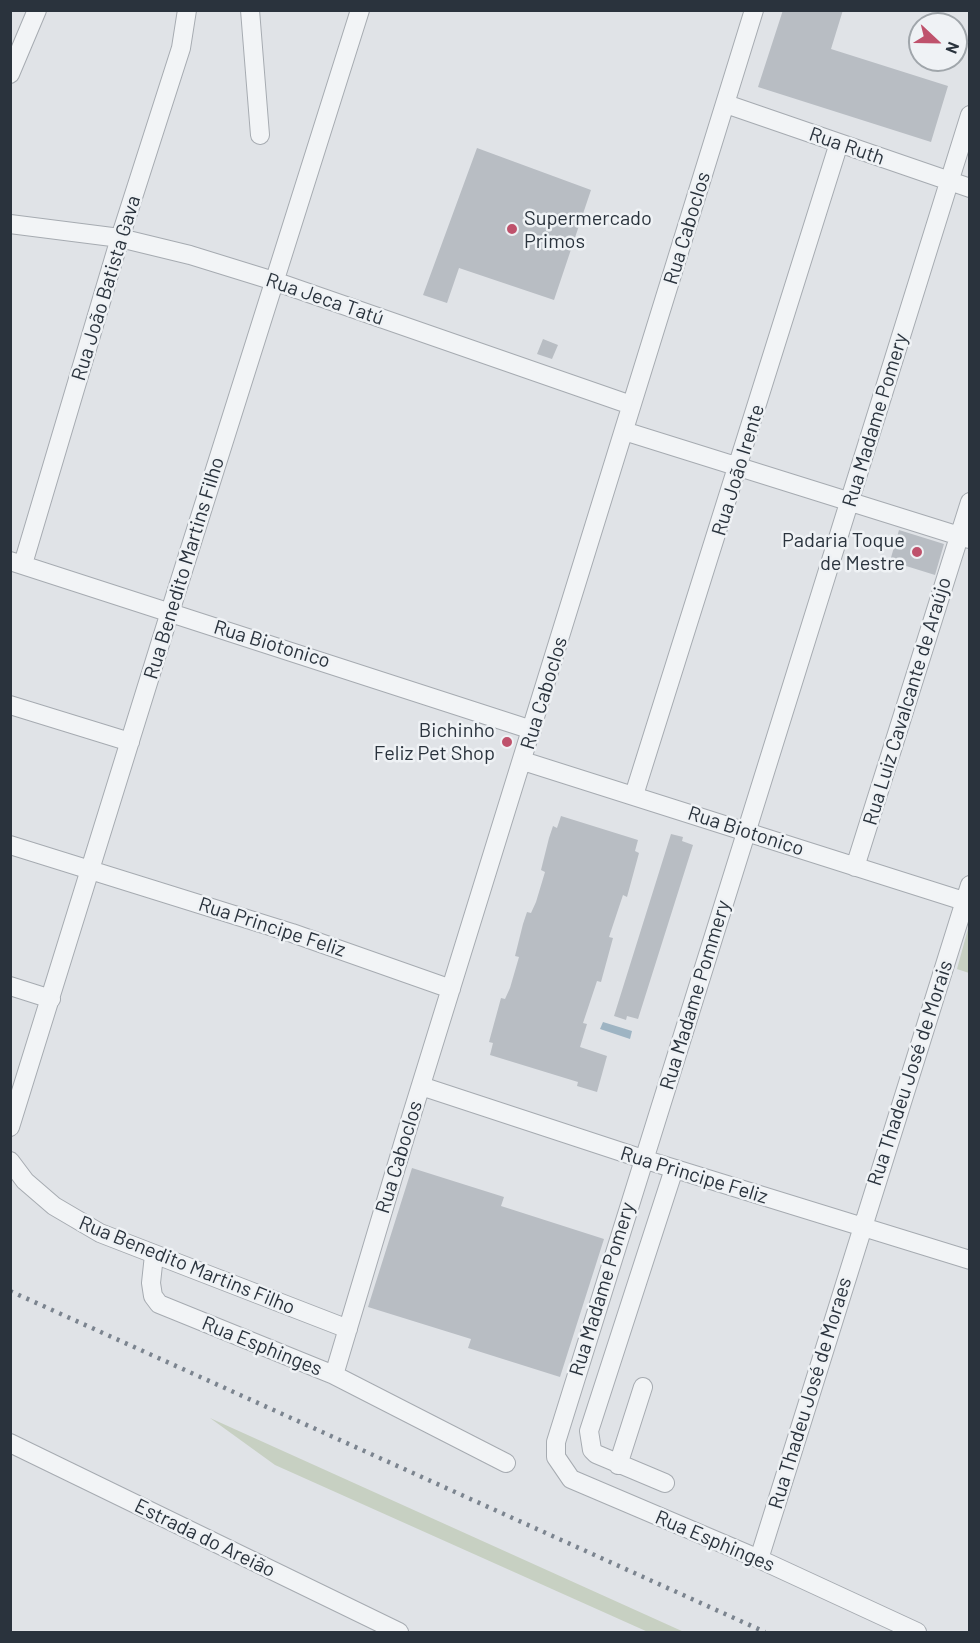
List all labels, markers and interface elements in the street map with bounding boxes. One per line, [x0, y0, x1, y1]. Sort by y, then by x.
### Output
north arrow [908, 12, 968, 72]
text: N [943, 40, 964, 57]
street label: Rua Ruth [806, 122, 888, 170]
street label: Rua Caboclos [658, 169, 716, 287]
street label: Rua João Batista Gava [66, 193, 146, 383]
place label: Supermercado Primos [524, 206, 652, 253]
marker: Supermercado Primos [505, 222, 519, 236]
street label: Rua Jeca Tatú [263, 268, 387, 330]
street label: Rua Madame Pomery [837, 330, 913, 510]
street label: Rua João Irente [707, 401, 769, 539]
street label: Rua Benedito Martins Filho [139, 454, 229, 682]
place label: Padaria Toque de Mestre [782, 528, 905, 575]
marker: Padaria Toque de Mestre [910, 545, 924, 559]
street label: Rua Luiz Cavalcante de Araújo [858, 574, 956, 828]
street label: Rua Biotonico [211, 615, 333, 673]
street label: Rua Caboclos [515, 634, 573, 752]
place label: Bichinho Feliz Pet Shop [374, 718, 495, 765]
marker: Bichinho Feliz Pet Shop [500, 735, 514, 749]
street label: Rua Biotonico [685, 801, 807, 861]
street label: Rua Principe Feliz [196, 892, 348, 962]
street label: Rua Madame Pommery [655, 897, 735, 1093]
street label: Rua Thadeu José de Morais [862, 957, 958, 1189]
street label: Rua Caboclos [370, 1098, 428, 1216]
street label: Rua Principe Feliz [617, 1141, 771, 1209]
street label: Rua Madame Pomery [564, 1199, 640, 1379]
street label: Rua Benedito Martins Filho [75, 1211, 299, 1319]
street label: Rua Thadeu José de Moraes [763, 1274, 857, 1512]
street label: Rua Esphinges [198, 1311, 326, 1381]
street label: Estrada do Areião [131, 1494, 279, 1582]
street label: Rua Esphinges [652, 1505, 778, 1577]

